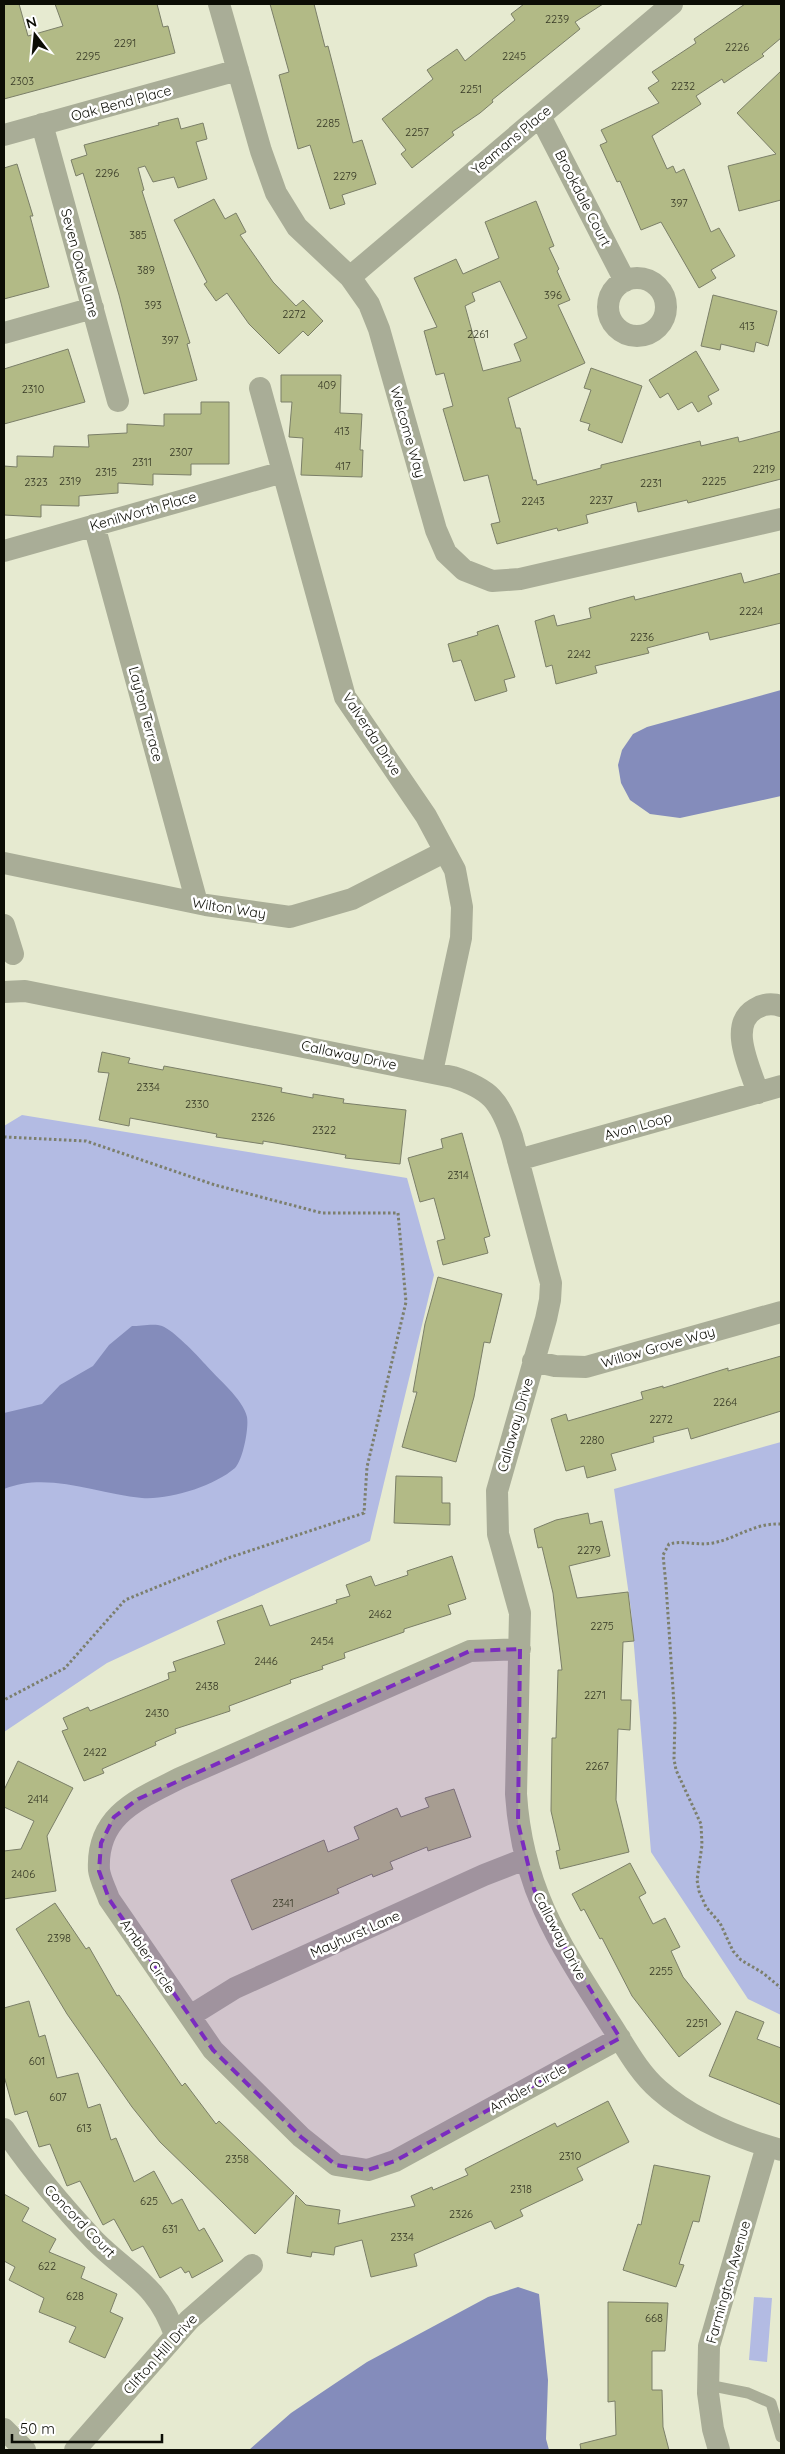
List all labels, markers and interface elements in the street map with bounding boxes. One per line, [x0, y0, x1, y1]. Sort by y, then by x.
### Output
north arrow [10, 10, 60, 60]
text: N [24, 12, 39, 33]
house number: 2239 [545, 12, 569, 26]
house number: 2291 [114, 36, 136, 50]
house number: 2226 [725, 40, 749, 54]
house number: 2295 [76, 49, 100, 63]
house number: 2245 [502, 49, 526, 63]
house number: 2303 [10, 74, 34, 88]
house number: 2232 [671, 79, 695, 93]
street label: Oak Bend Place [69, 81, 173, 125]
house number: 2251 [460, 82, 482, 96]
street label: Yeamans Place [467, 101, 555, 179]
house number: 2285 [316, 116, 340, 130]
house number: 2257 [405, 125, 429, 139]
street label: Brookdale Court [551, 147, 615, 249]
house number: 2296 [95, 166, 119, 180]
house number: 2279 [333, 169, 357, 183]
house number: 397 [670, 196, 688, 210]
street label: Seven Oaks Lane [57, 207, 103, 319]
house number: 385 [129, 228, 147, 242]
house number: 389 [137, 263, 155, 277]
house number: 396 [544, 288, 562, 302]
house number: 393 [144, 298, 162, 312]
house number: 2272 [282, 307, 306, 321]
house number: 413 [739, 319, 755, 333]
house number: 2261 [467, 327, 489, 341]
house number: 397 [161, 333, 179, 347]
house number: 409 [318, 378, 336, 392]
house number: 2310 [22, 382, 44, 396]
street label: Welcome Way [386, 384, 430, 480]
house number: 413 [334, 424, 350, 438]
house number: 2307 [169, 445, 193, 459]
house number: 2311 [132, 455, 152, 469]
house number: 417 [335, 459, 351, 473]
house number: 2219 [753, 462, 775, 476]
house number: 2315 [95, 465, 117, 479]
house number: 2319 [59, 474, 81, 488]
house number: 2225 [702, 474, 726, 488]
house number: 2323 [24, 475, 48, 489]
house number: 2231 [640, 476, 662, 490]
street label: KenilWorth Place [88, 487, 198, 535]
house number: 2237 [589, 493, 613, 507]
house number: 2243 [521, 494, 545, 508]
house number: 2224 [739, 604, 763, 618]
house number: 2236 [630, 630, 654, 644]
house number: 2242 [567, 647, 591, 661]
street label: Layton Terrace [125, 664, 167, 764]
street label: Valverda Drive [338, 689, 406, 779]
street label: Wilton Way [191, 893, 267, 923]
street label: Callaway Drive [300, 1036, 398, 1074]
house number: 2334 [136, 1080, 160, 1094]
house number: 2330 [185, 1097, 209, 1111]
street label: Avon Loop [602, 1108, 674, 1144]
house number: 2326 [251, 1110, 275, 1124]
house number: 2322 [312, 1123, 336, 1137]
house number: 2314 [447, 1168, 469, 1182]
street label: Willow Grove Way [599, 1322, 717, 1372]
street label: Callaway Drive [493, 1376, 537, 1474]
house number: 2264 [713, 1395, 737, 1409]
house number: 2272 [649, 1412, 673, 1426]
house number: 2280 [580, 1433, 604, 1447]
house number: 2279 [577, 1543, 601, 1557]
house number: 2462 [368, 1607, 392, 1621]
house number: 2275 [590, 1619, 614, 1633]
house number: 2454 [310, 1634, 334, 1648]
house number: 2446 [254, 1654, 278, 1668]
house number: 2438 [195, 1679, 219, 1693]
house number: 2271 [584, 1688, 606, 1702]
house number: 2430 [145, 1706, 169, 1720]
house number: 2422 [83, 1745, 107, 1759]
house number: 2267 [585, 1759, 609, 1773]
house number: 2414 [27, 1792, 49, 1806]
house number: 2406 [11, 1867, 35, 1881]
street label: Callaway Drive [529, 1889, 591, 1983]
house number: 2341 [272, 1896, 294, 1910]
street label: Mayhurst Lane [307, 1906, 403, 1962]
street label: Ambler Circle [116, 1915, 180, 1997]
house number: 2398 [47, 1931, 71, 1945]
house number: 2255 [649, 1964, 673, 1978]
house number: 2251 [686, 2016, 708, 2030]
house number: 601 [29, 2054, 45, 2068]
street label: Ambler Circle [486, 2059, 570, 2117]
house number: 607 [49, 2090, 67, 2104]
house number: 613 [76, 2121, 92, 2135]
house number: 2310 [559, 2149, 581, 2163]
house number: 2358 [225, 2152, 249, 2166]
street label: Concord Court [41, 2181, 119, 2261]
house number: 2318 [510, 2182, 532, 2196]
house number: 625 [140, 2194, 158, 2208]
house number: 2326 [449, 2207, 473, 2221]
street label: Farmington Avenue [702, 2218, 754, 2346]
house number: 631 [162, 2222, 178, 2236]
house number: 2334 [390, 2230, 414, 2244]
house number: 622 [38, 2259, 56, 2273]
house number: 628 [66, 2289, 84, 2303]
street label: Clifton Hill Drive [119, 2310, 201, 2398]
house number: 668 [645, 2311, 663, 2325]
scale bar [12, 2412, 162, 2444]
text: 50 m [20, 2419, 55, 2438]

